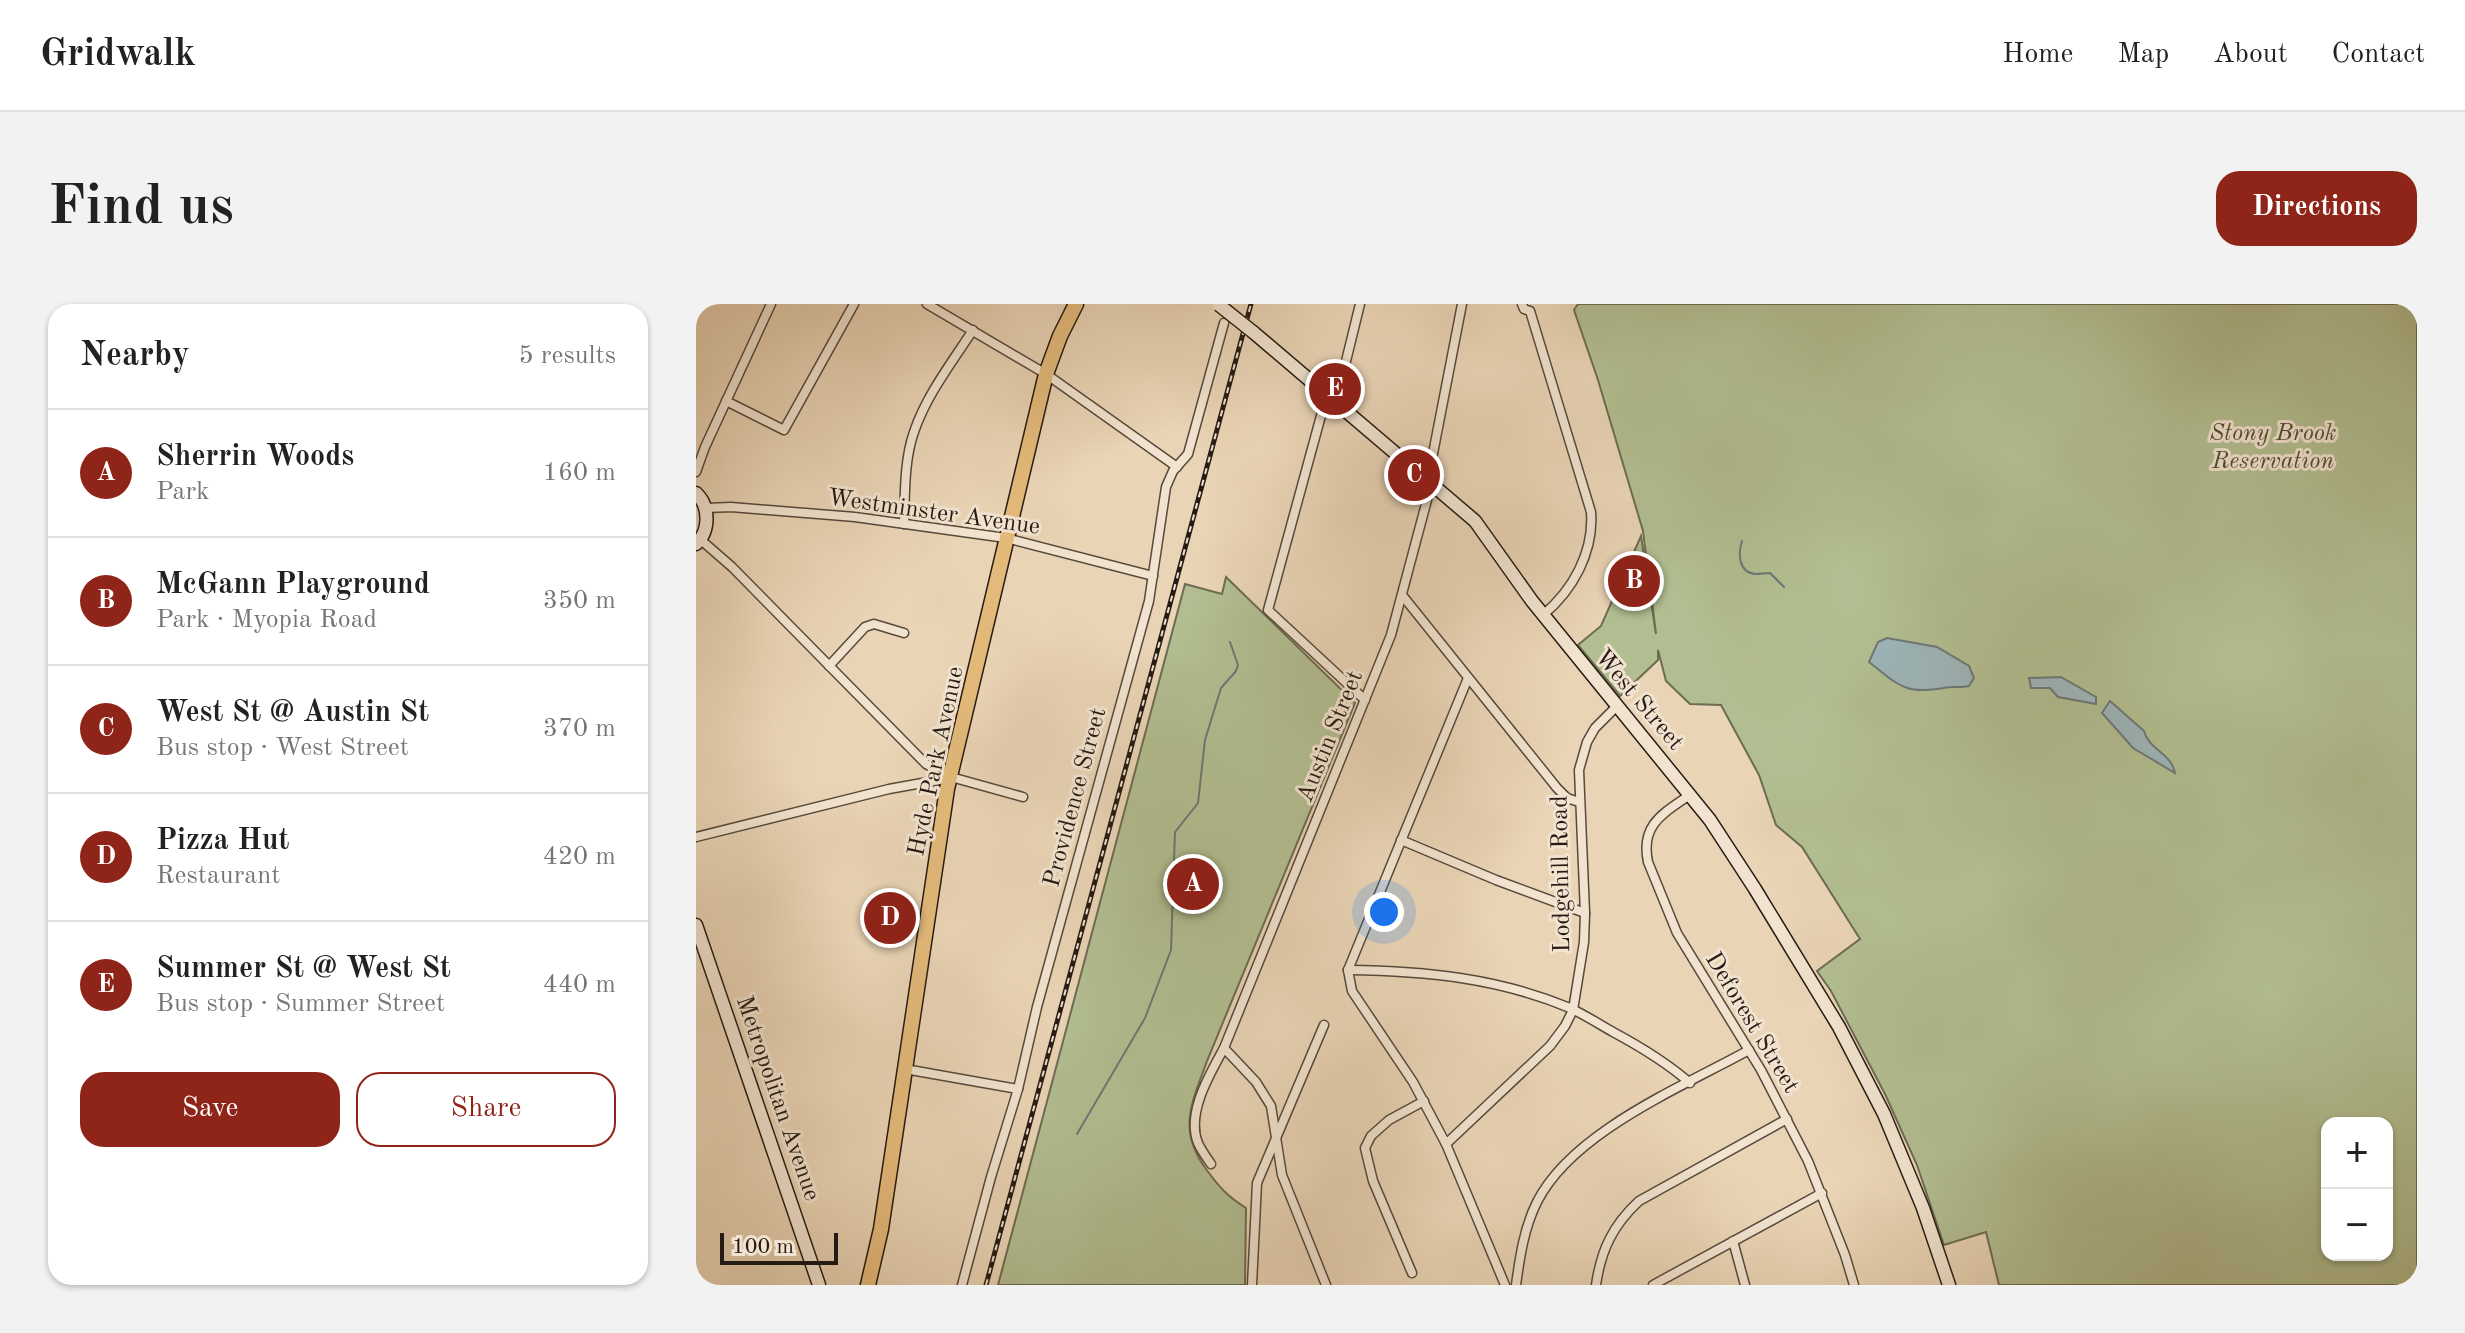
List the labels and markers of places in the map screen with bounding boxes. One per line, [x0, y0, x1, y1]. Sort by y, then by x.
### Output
pin: E [1309, 359, 1361, 419]
pin: C [1388, 445, 1440, 505]
pin: B [1608, 551, 1660, 611]
pin: A [1167, 854, 1219, 914]
pin: D [864, 888, 916, 948]

